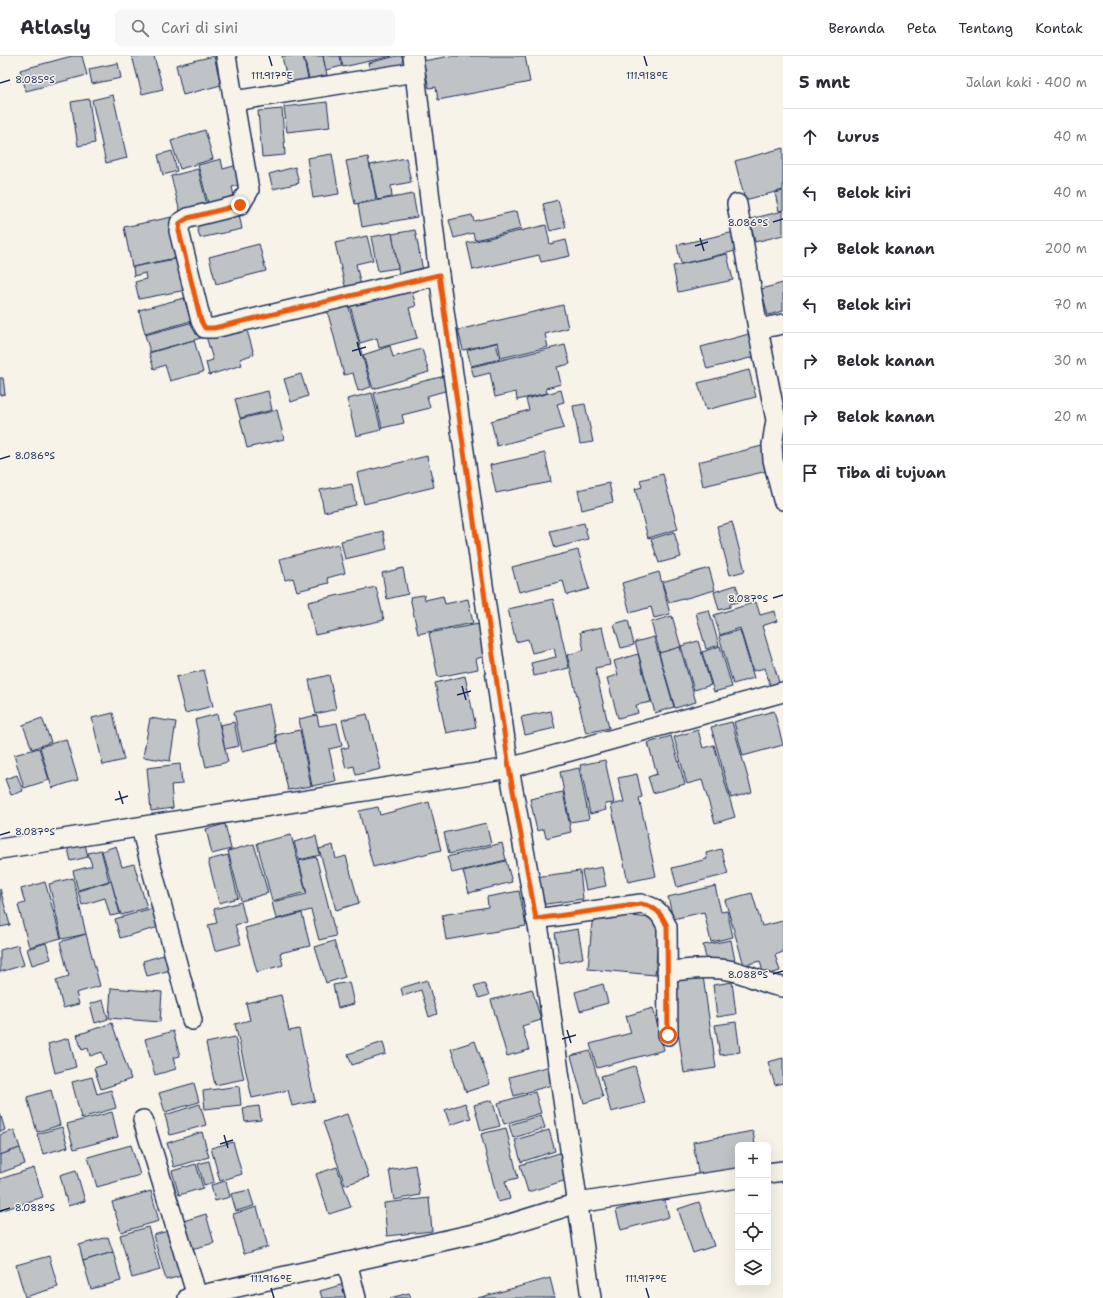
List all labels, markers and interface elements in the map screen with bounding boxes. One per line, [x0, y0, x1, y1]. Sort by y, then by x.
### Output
search box [115, 10, 395, 46]
text: Atlasly [20, 15, 91, 40]
icon: search [129, 17, 151, 39]
text: Cari di sini [161, 18, 238, 38]
text: Beranda [828, 19, 885, 37]
text: Peta [907, 19, 937, 37]
text: Tentang [959, 19, 1013, 37]
text: Kontak [1035, 19, 1083, 37]
text: 111.917°E [251, 69, 293, 82]
text: 111.918°E [626, 69, 668, 82]
text: 5 mnt [799, 71, 850, 93]
text: 8.085°S [15, 73, 55, 86]
text: Jalan kaki · 400 m [966, 74, 1087, 91]
icon: ahead [799, 126, 821, 148]
text: Lurus [837, 127, 879, 147]
text: 40 m [1053, 128, 1087, 145]
icon: left [799, 182, 821, 204]
text: Belok kiri [837, 183, 911, 203]
text: 40 m [1053, 184, 1087, 201]
route end [231, 196, 249, 214]
text: 8.086°S [728, 216, 769, 229]
icon: right [799, 238, 821, 260]
text: Belok kanan [837, 239, 935, 259]
text: 200 m [1045, 240, 1087, 257]
icon: left [799, 294, 821, 316]
text: Belok kiri [837, 295, 911, 315]
text: 70 m [1053, 296, 1087, 313]
icon: right [799, 350, 821, 372]
text: Belok kanan [837, 351, 935, 371]
text: 30 m [1053, 352, 1087, 369]
icon: right [799, 406, 821, 428]
text: Belok kanan [837, 407, 935, 427]
text: 20 m [1054, 408, 1087, 425]
text: 8.086°S [15, 449, 56, 462]
icon: arrive [799, 462, 821, 484]
text: Tiba di tujuan [837, 463, 946, 483]
text: 8.087°S [728, 592, 768, 605]
text: 8.087°S [15, 825, 55, 838]
text: 8.088°S [728, 968, 769, 981]
route start [659, 1026, 677, 1044]
map controls [735, 1142, 771, 1286]
button: + [735, 1142, 771, 1178]
button: − [735, 1178, 771, 1214]
text: 8.088°S [15, 1201, 56, 1214]
button: locate [735, 1214, 771, 1250]
button: layers [735, 1250, 771, 1286]
text: 111.916°E [250, 1272, 292, 1285]
text: 111.917°E [625, 1272, 667, 1285]

